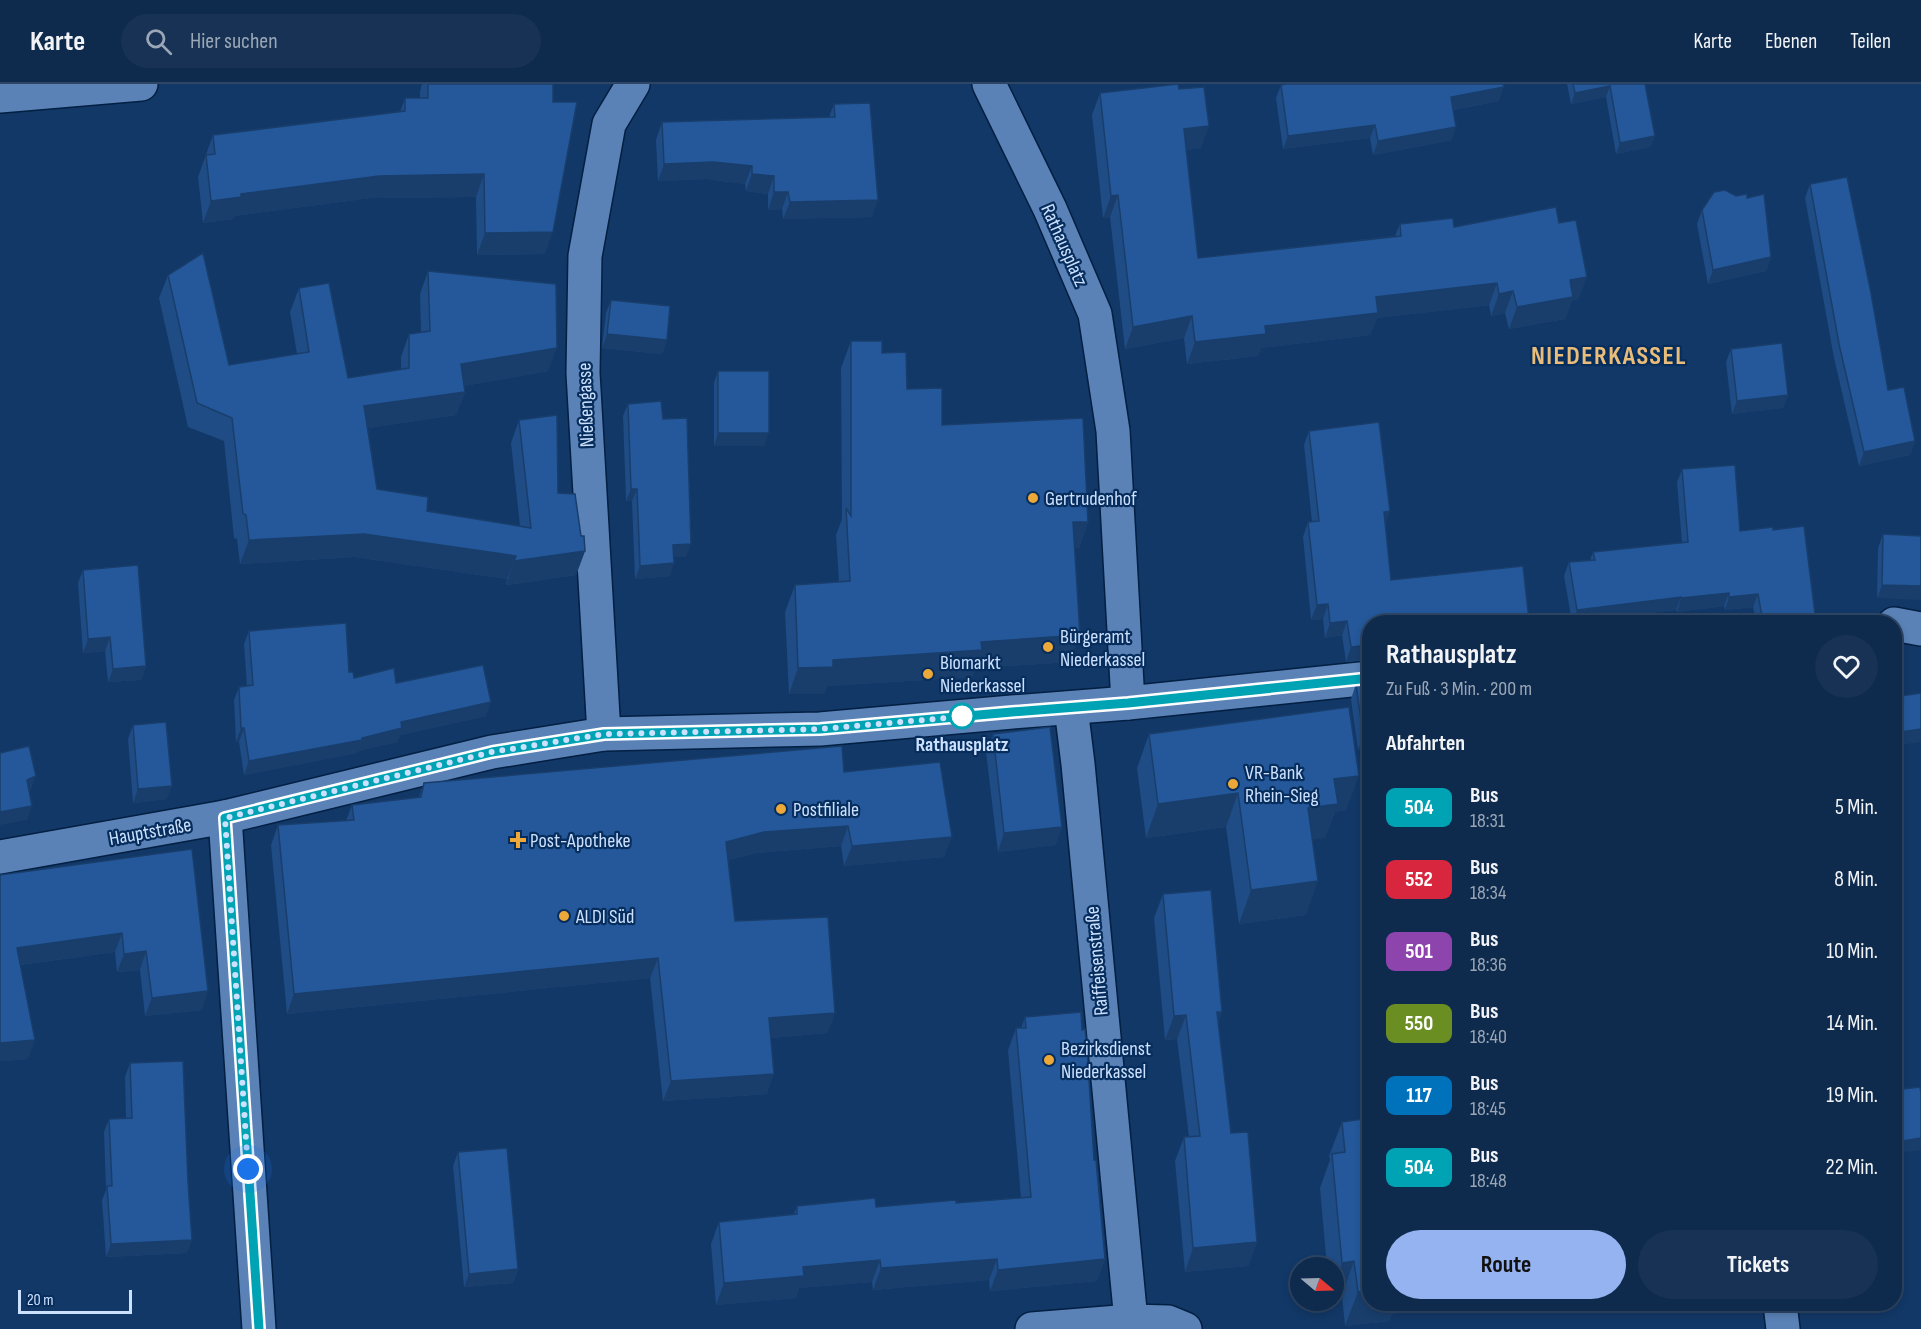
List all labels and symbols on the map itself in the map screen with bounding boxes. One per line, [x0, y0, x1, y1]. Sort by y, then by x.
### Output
street label: Rathausplatz [1035, 200, 1093, 290]
district label: NIEDERKASSEL [1531, 341, 1687, 372]
street label: Nießengasse [573, 362, 599, 448]
place label: Gertrudenhof [1045, 487, 1137, 511]
marker: Gertrudenhof [1026, 491, 1040, 505]
place label: Bürgeramt Niederkassel [1060, 625, 1145, 672]
marker: Bürgeramt Niederkassel [1041, 640, 1055, 654]
place label: Biomarkt Niederkassel [940, 651, 1025, 698]
marker: Biomarkt Niederkassel [921, 667, 935, 681]
marker: Rathausplatz [949, 703, 975, 729]
place label: Rathausplatz [915, 733, 1009, 757]
place label: VR-Bank Rhein-Sieg [1245, 761, 1319, 808]
marker: VR-Bank Rhein-Sieg [1226, 777, 1240, 791]
place label: Postfiliale [793, 798, 859, 822]
marker: Postfiliale [774, 802, 788, 816]
street label: Hauptstraße [107, 813, 193, 851]
place label: Post-Apotheke [530, 829, 631, 853]
marker: Post-Apotheke [511, 833, 525, 847]
place label: ALDI Süd [575, 905, 634, 929]
street label: Raiffeisenstraße [1080, 905, 1114, 1017]
marker: ALDI Süd [557, 909, 571, 923]
place label: Bezirksdienst Niederkassel [1061, 1037, 1151, 1084]
marker: Bezirksdienst Niederkassel [1042, 1053, 1056, 1067]
your location [233, 1154, 263, 1184]
north arrow [1290, 1257, 1344, 1311]
scale bar [18, 1287, 132, 1314]

